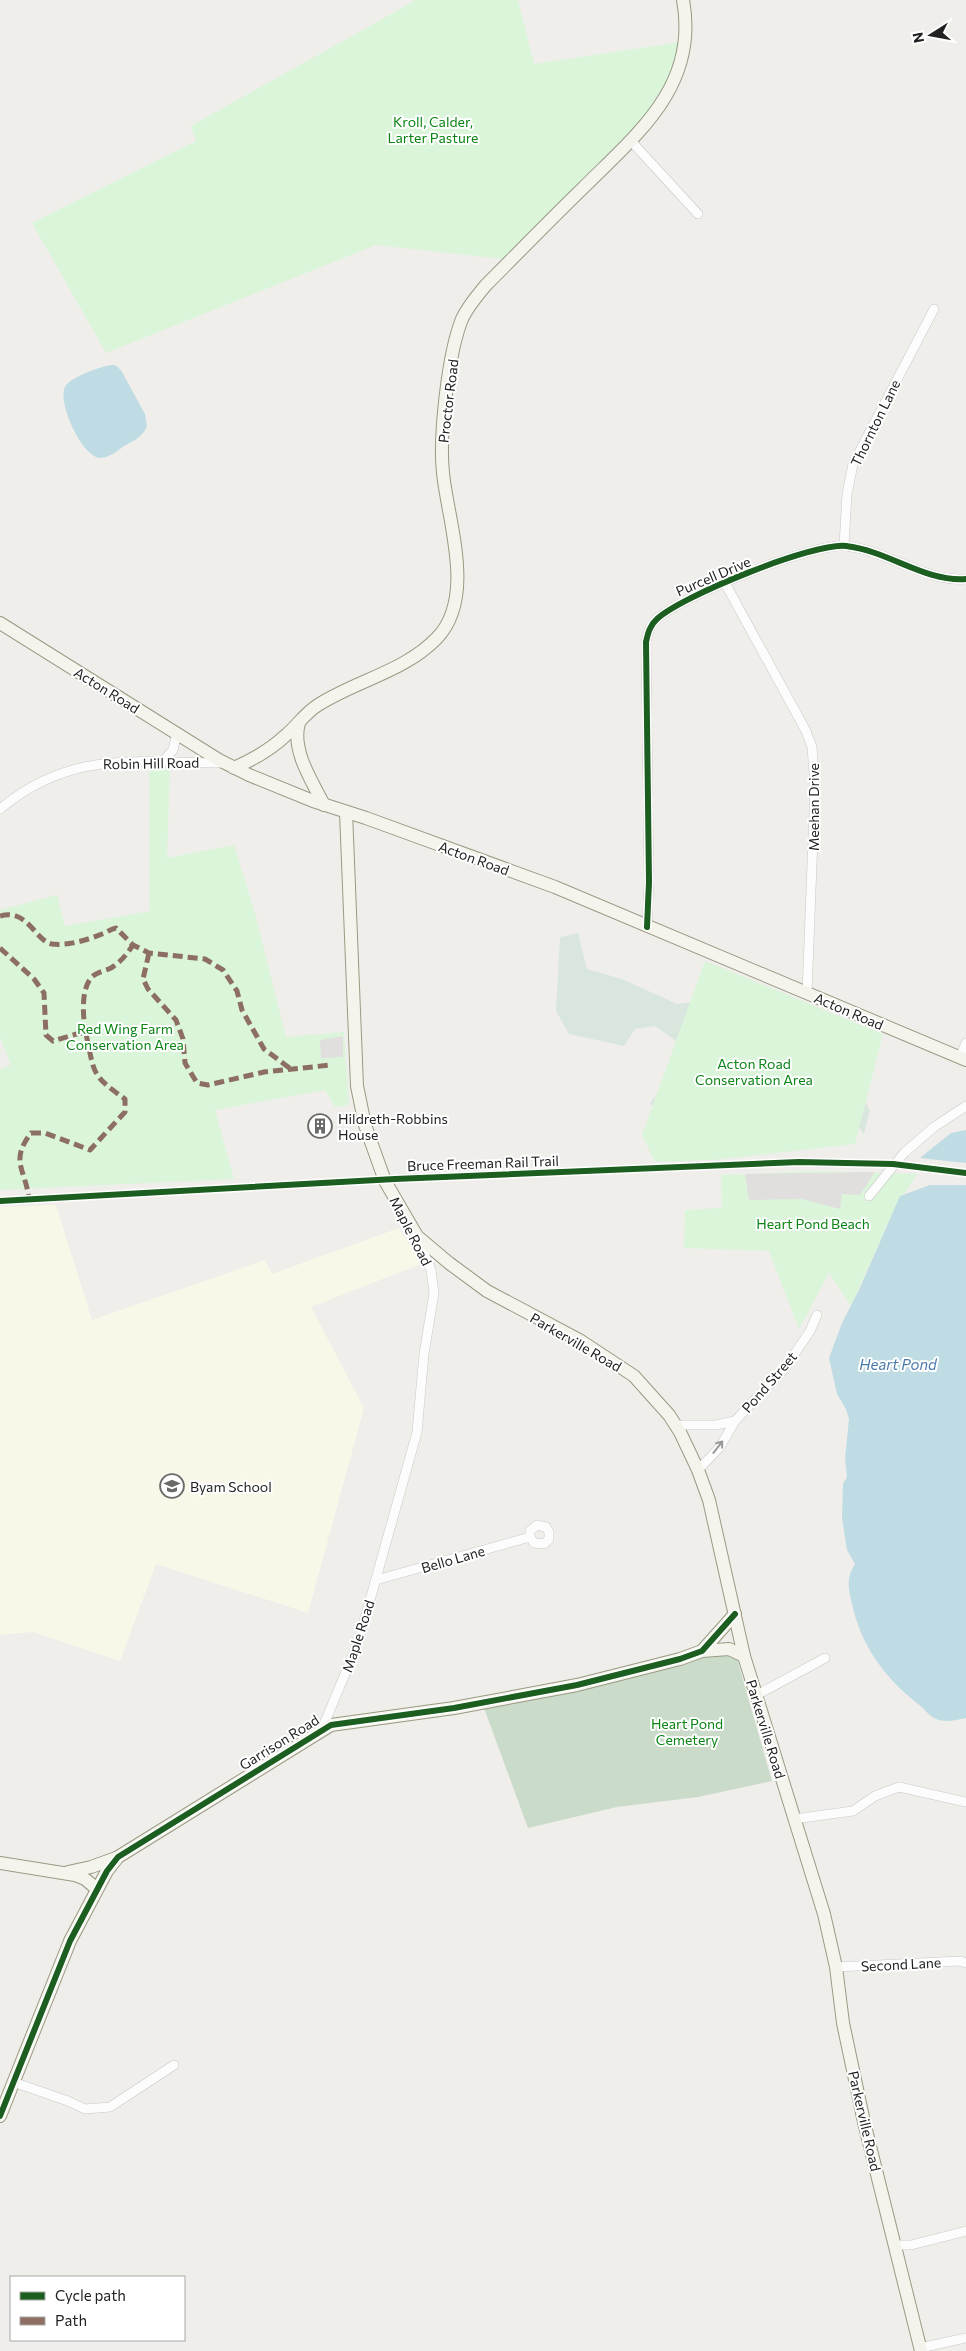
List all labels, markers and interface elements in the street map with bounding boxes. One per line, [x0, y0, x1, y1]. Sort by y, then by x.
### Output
north arrow [906, 10, 956, 60]
text: N [908, 31, 927, 44]
park label: Kroll, Calder, Larter Pasture [388, 113, 478, 146]
street label: Proctor Road [434, 358, 462, 444]
street label: Thornton Lane [847, 377, 903, 469]
street label: Purcell Drive [673, 553, 753, 599]
street label: Acton Road [71, 663, 143, 717]
street label: Robin Hill Road [103, 754, 199, 772]
street label: Meehan Drive [805, 763, 822, 851]
street label: Acton Road [436, 837, 512, 879]
street label: Acton Road [812, 989, 886, 1033]
park label: Red Wing Farm Conservation Area [66, 1020, 184, 1053]
park label: Acton Road Conservation Area [695, 1055, 813, 1088]
place label: Hildreth-Robbins House [338, 1110, 448, 1143]
building icon: Hildreth-Robbins House [307, 1113, 333, 1139]
street label: Bruce Freeman Rail Trail [407, 1152, 559, 1174]
street label: Maple Road [386, 1194, 436, 1268]
park label: Heart Pond Beach [756, 1215, 870, 1232]
street label: Parkerville Road [527, 1309, 625, 1375]
street label: Pond Street [738, 1348, 800, 1416]
water label: Heart Pond [859, 1355, 938, 1373]
one-way arrow [713, 1441, 724, 1454]
school or university icon: Byam School [159, 1473, 185, 1499]
place label: Byam School [190, 1478, 272, 1495]
street label: Bello Lane [419, 1542, 487, 1576]
street label: Maple Road [338, 1598, 378, 1674]
street label: Parkerville Road [743, 1677, 789, 1781]
street label: Garrison Road [236, 1711, 322, 1773]
park label: Heart Pond Cemetery [651, 1715, 723, 1748]
street label: Second Lane [860, 1953, 942, 1975]
street label: Parkerville Road [845, 2069, 885, 2173]
legend [10, 2276, 185, 2341]
text: Cycle path [55, 2286, 126, 2304]
text: Path [55, 2311, 87, 2329]

